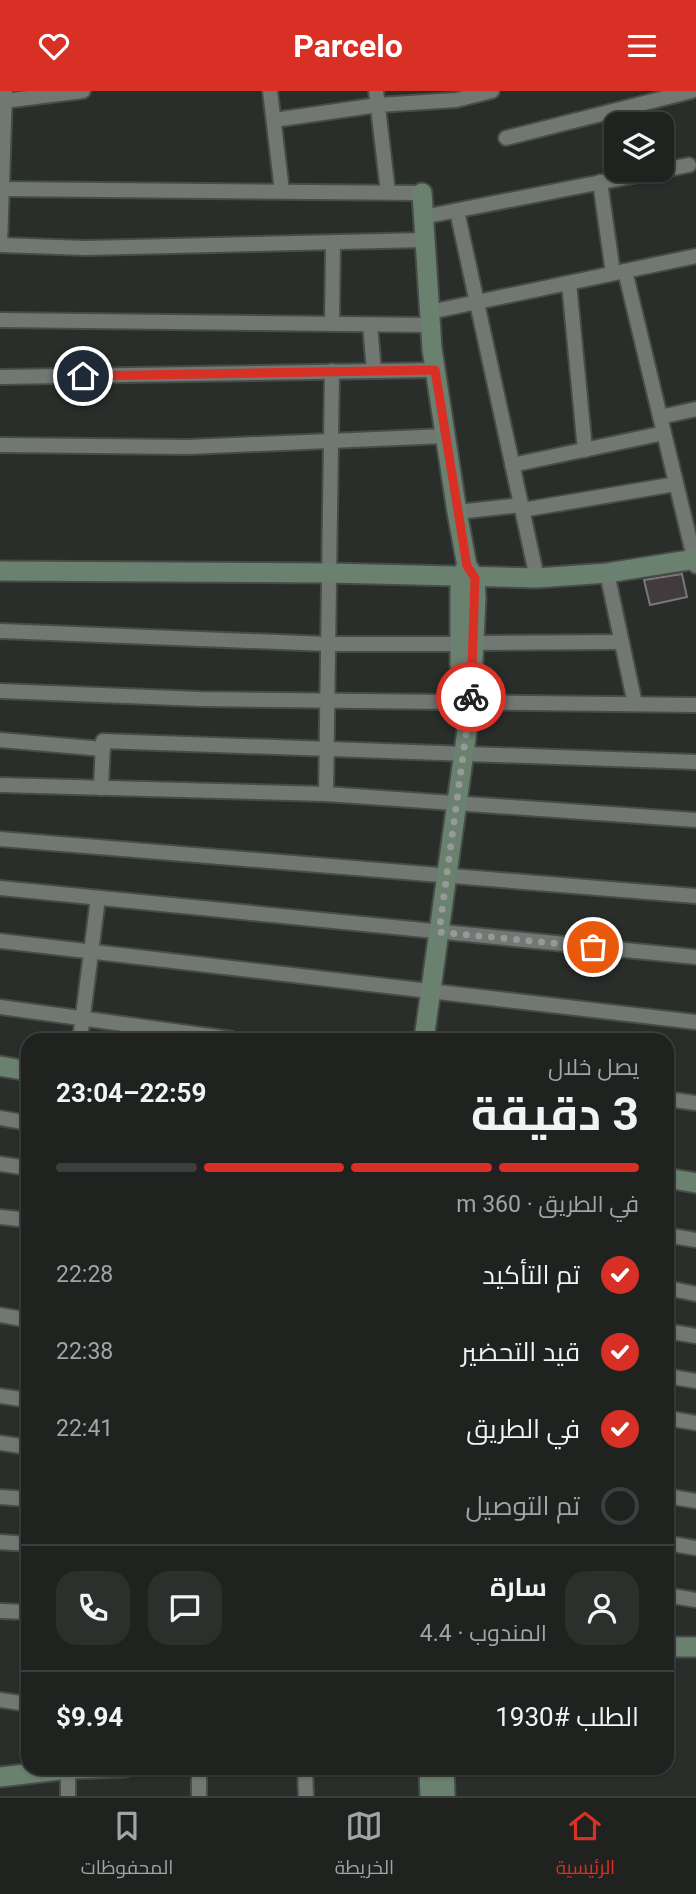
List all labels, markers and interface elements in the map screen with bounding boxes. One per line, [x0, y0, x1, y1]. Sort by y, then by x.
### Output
icon: heart [35, 27, 73, 65]
text: Parcelo [293, 27, 403, 65]
icon: menu [623, 27, 661, 65]
map controls [604, 112, 674, 182]
button: layers [604, 112, 674, 182]
pin [53, 346, 113, 406]
icon: home [64, 357, 102, 395]
courier [436, 662, 506, 732]
icon: bike [452, 678, 490, 716]
pin [563, 917, 623, 977]
icon: bag [574, 928, 612, 966]
text: يصل خلال [548, 1054, 639, 1081]
text: 22:59–23:04 [56, 1078, 206, 1108]
text: 3 دقيقة [471, 1087, 639, 1141]
text: في الطريق · 360 m [456, 1191, 639, 1218]
icon: check [601, 1256, 639, 1294]
text: تم التأكيد [482, 1260, 580, 1290]
text: 22:28 [56, 1261, 113, 1288]
icon: check [601, 1333, 639, 1371]
text: قيد التحضير [461, 1337, 580, 1367]
text: 22:38 [56, 1338, 113, 1365]
icon: check [601, 1410, 639, 1448]
text: في الطريق [466, 1414, 580, 1444]
text: 22:41 [56, 1415, 113, 1442]
text: تم التوصيل [466, 1491, 580, 1521]
button: phone [56, 1571, 130, 1645]
button: chat [148, 1571, 222, 1645]
button: person [565, 1571, 639, 1645]
text: سارة [490, 1572, 547, 1602]
text: المندوب · 4.4 [420, 1620, 547, 1647]
text: $9.94 [56, 1702, 123, 1732]
text: الطلب #1930 [495, 1702, 639, 1732]
tab: المحفوظات [81, 1807, 173, 1885]
tab: الخريطة [335, 1807, 394, 1885]
tab: الرئيسية [556, 1807, 615, 1885]

